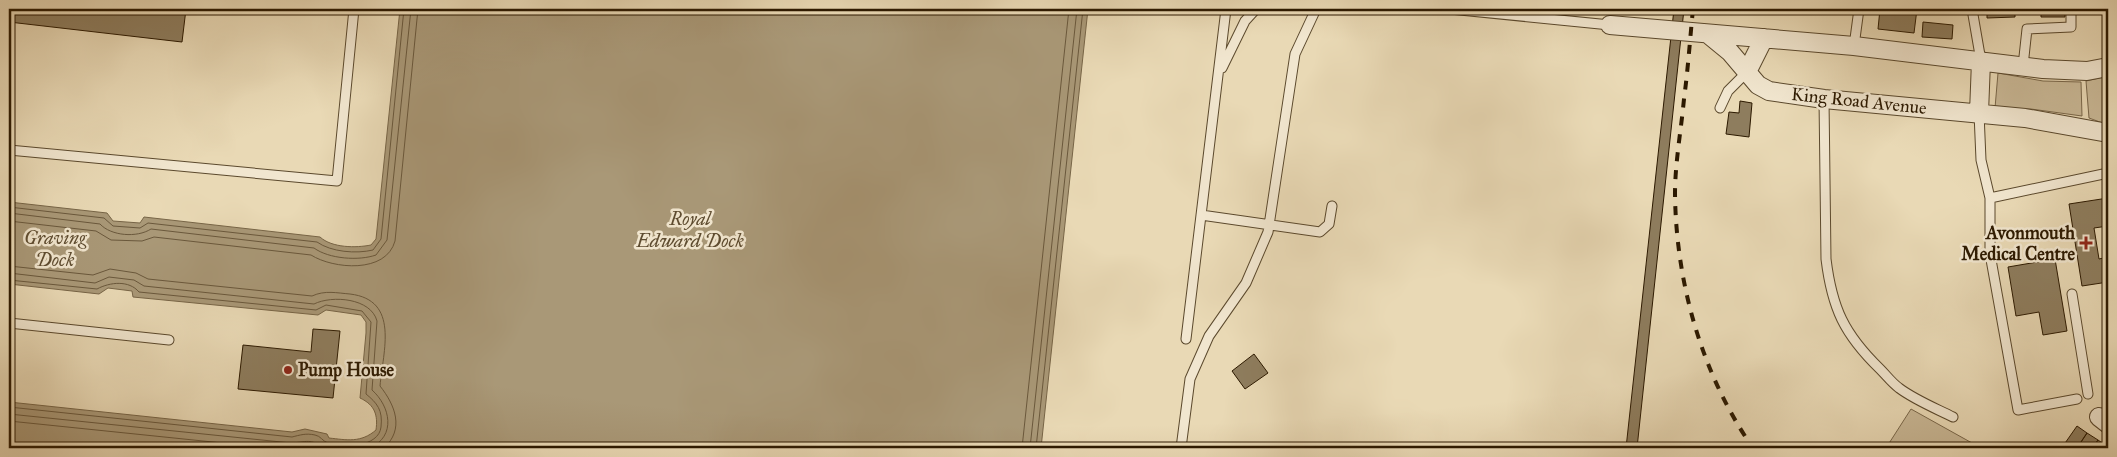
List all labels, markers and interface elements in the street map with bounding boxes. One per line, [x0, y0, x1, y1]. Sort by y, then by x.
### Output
street label: King Road Avenue [1790, 83, 1928, 120]
water label: Royal Edward Dock [635, 207, 744, 252]
place label: Avonmouth Medical Centre [1961, 222, 2076, 265]
water label: Graving Dock [24, 226, 88, 271]
marker: Avonmouth Medical Centre [2079, 236, 2093, 250]
place label: Pump House [298, 359, 395, 382]
marker: Pump House [282, 364, 294, 376]

